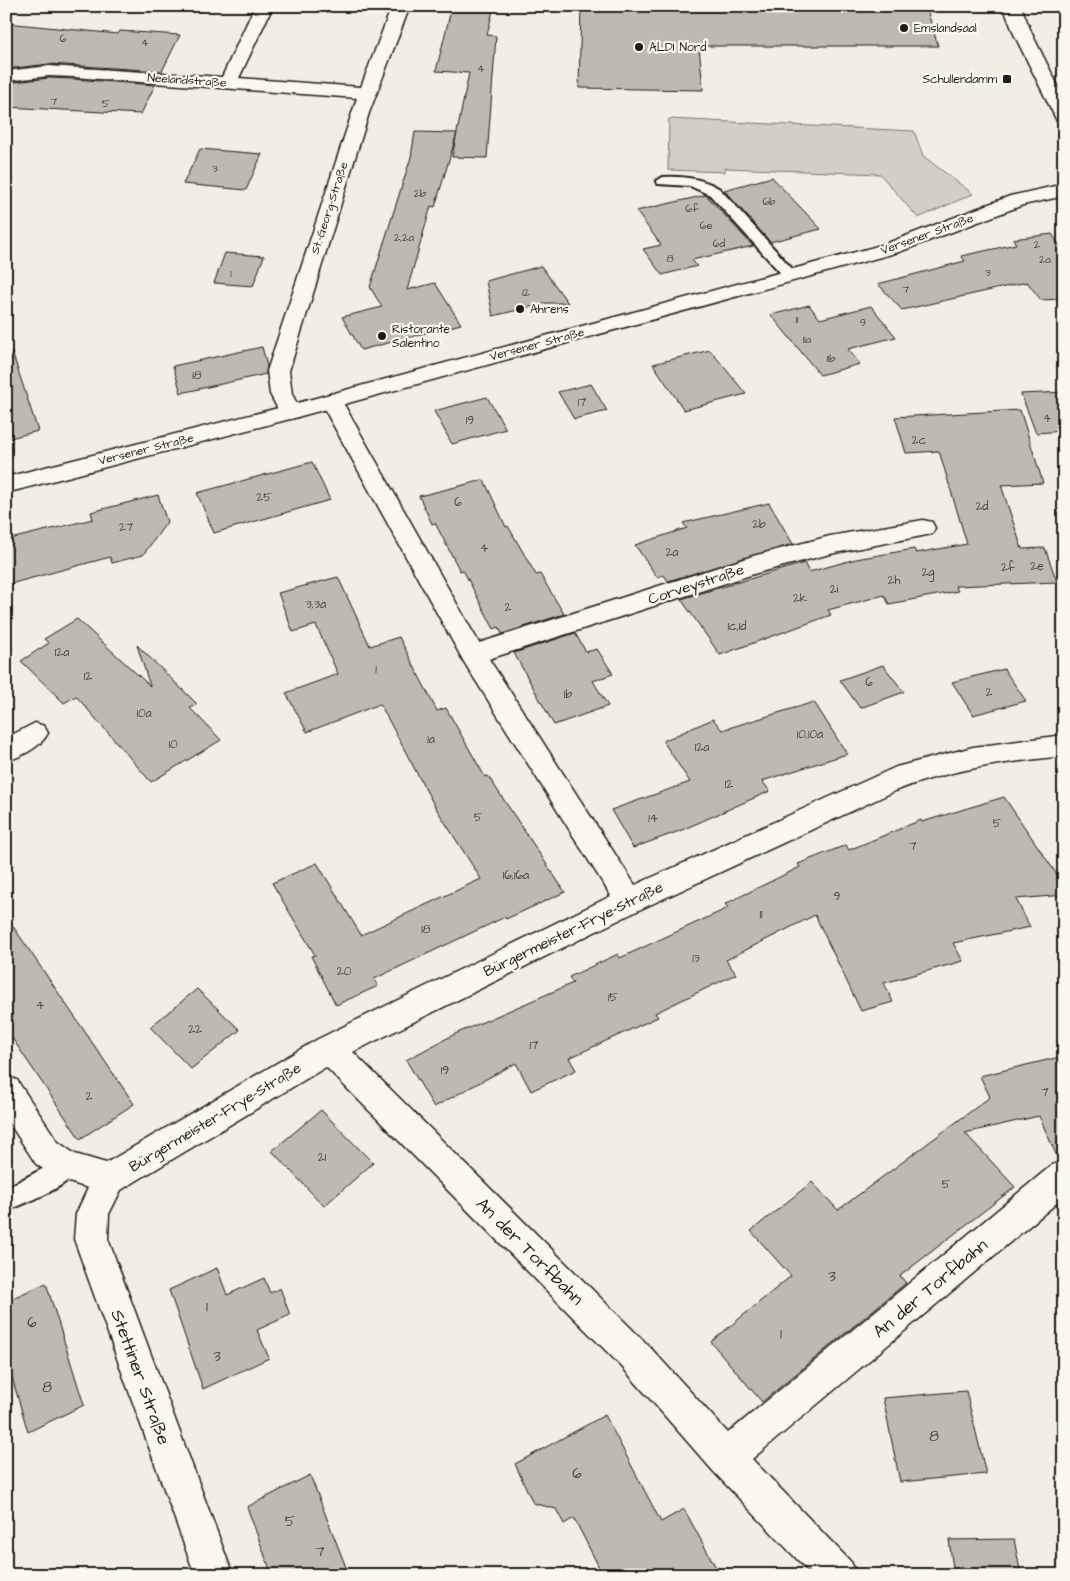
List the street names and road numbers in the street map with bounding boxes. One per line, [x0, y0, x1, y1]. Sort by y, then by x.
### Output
street label: Neelandstraße [147, 69, 228, 92]
street label: St.-Georg-Straße [307, 159, 354, 257]
street label: Versener Straße [879, 210, 976, 259]
street label: Versener Straße [488, 324, 587, 365]
street label: Versener Straße [97, 429, 196, 470]
street label: Corveystraße [645, 559, 747, 611]
street label: Bürgermeister-Frye-Straße [480, 877, 667, 983]
street label: Bürgermeister-Frye-Straße [125, 1058, 306, 1178]
street label: An der Torfbahn [470, 1192, 589, 1311]
street label: An der Torfbahn [868, 1233, 993, 1344]
street label: Stettiner Straße [104, 1306, 177, 1449]

